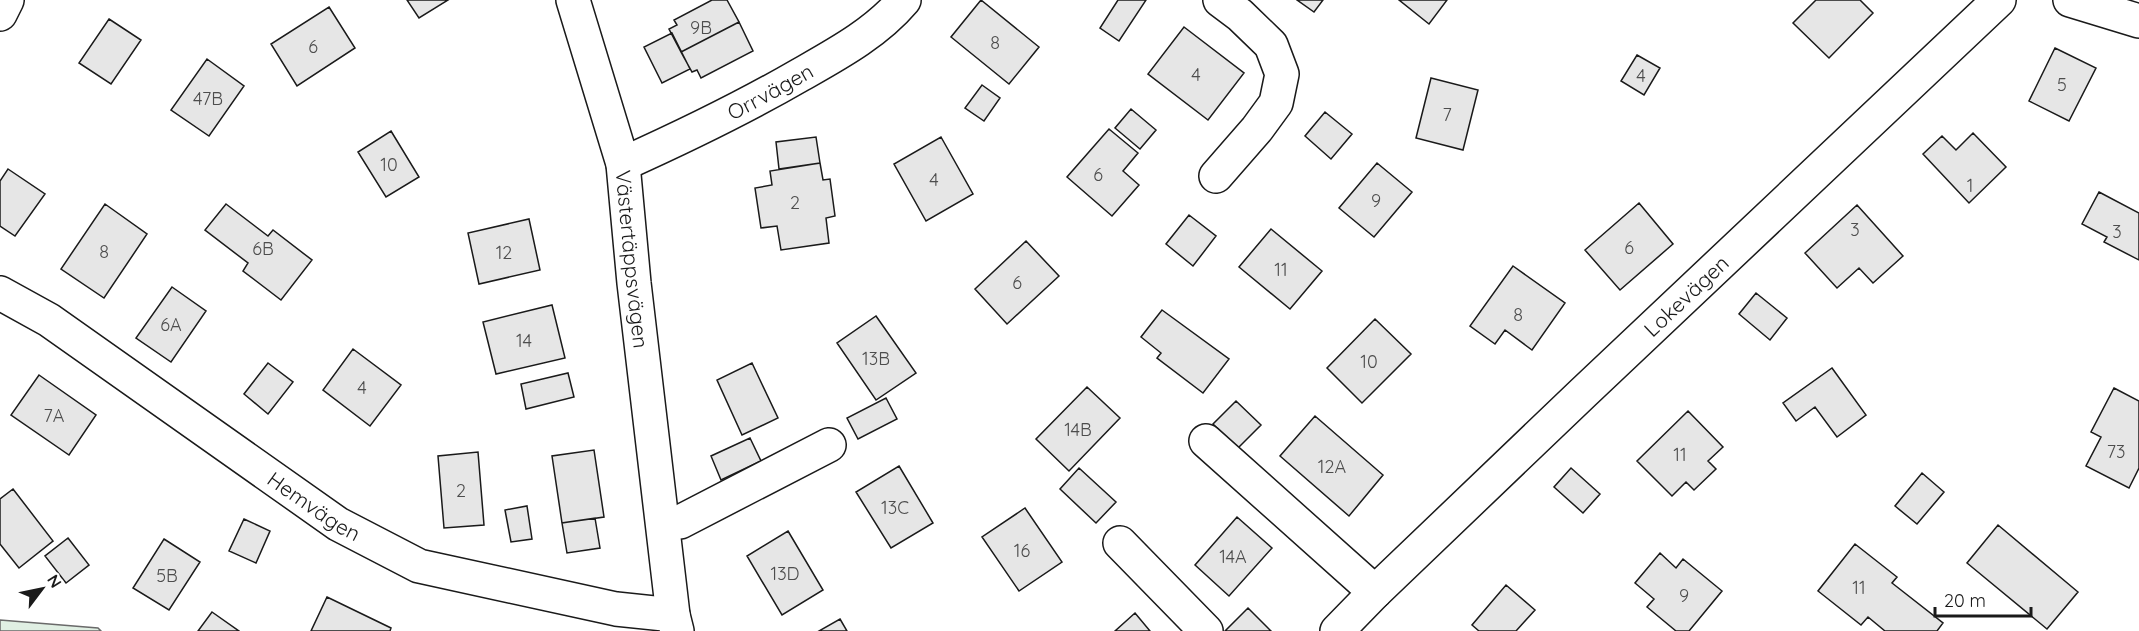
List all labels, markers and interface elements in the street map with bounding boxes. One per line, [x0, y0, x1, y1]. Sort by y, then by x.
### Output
house number: 9B [690, 16, 712, 39]
house number: 8 [990, 31, 1000, 54]
house number: 6 [308, 35, 318, 58]
street label: Orrvägen [723, 57, 817, 125]
house number: 4 [1191, 63, 1201, 86]
house number: 4 [1636, 64, 1646, 87]
house number: 5 [2057, 73, 2067, 96]
house number: 47B [193, 87, 223, 110]
house number: 7 [1442, 103, 1452, 126]
house number: 10 [380, 153, 398, 176]
house number: 6 [1093, 163, 1103, 186]
house number: 4 [929, 168, 939, 191]
street label: Västertäppsvägen [611, 169, 655, 350]
house number: 1 [1967, 174, 1973, 197]
house number: 9 [1371, 189, 1381, 212]
house number: 2 [790, 191, 800, 214]
house number: 3 [1850, 218, 1860, 241]
house number: 3 [2112, 220, 2122, 243]
house number: 6 [1624, 236, 1634, 259]
house number: 6B [252, 237, 274, 260]
house number: 8 [99, 240, 109, 263]
house number: 12 [496, 241, 512, 264]
street label: Lokevägen [1638, 250, 1734, 342]
house number: 11 [1274, 258, 1288, 281]
house number: 6 [1012, 271, 1022, 294]
house number: 8 [1513, 303, 1523, 326]
house number: 6A [160, 313, 182, 336]
house number: 14 [516, 329, 532, 352]
house number: 13B [862, 347, 890, 370]
house number: 10 [1360, 350, 1378, 373]
house number: 4 [357, 376, 367, 399]
house number: 7A [44, 404, 65, 427]
house number: 14B [1064, 418, 1092, 441]
house number: 73 [2107, 440, 2125, 463]
house number: 11 [1673, 443, 1687, 466]
house number: 12A [1318, 455, 1346, 478]
street label: Hemvägen [263, 466, 365, 546]
house number: 2 [456, 479, 466, 502]
house number: 13C [881, 496, 909, 519]
house number: 16 [1014, 539, 1030, 562]
house number: 14A [1219, 545, 1247, 568]
north arrow [12, 559, 72, 619]
house number: 13D [770, 562, 800, 585]
house number: 5B [156, 564, 178, 587]
text: N [43, 571, 66, 591]
house number: 11 [1852, 576, 1866, 599]
scale bar [1935, 580, 2031, 618]
house number: 9 [1679, 584, 1689, 607]
text: 20 m [1944, 589, 1986, 612]

